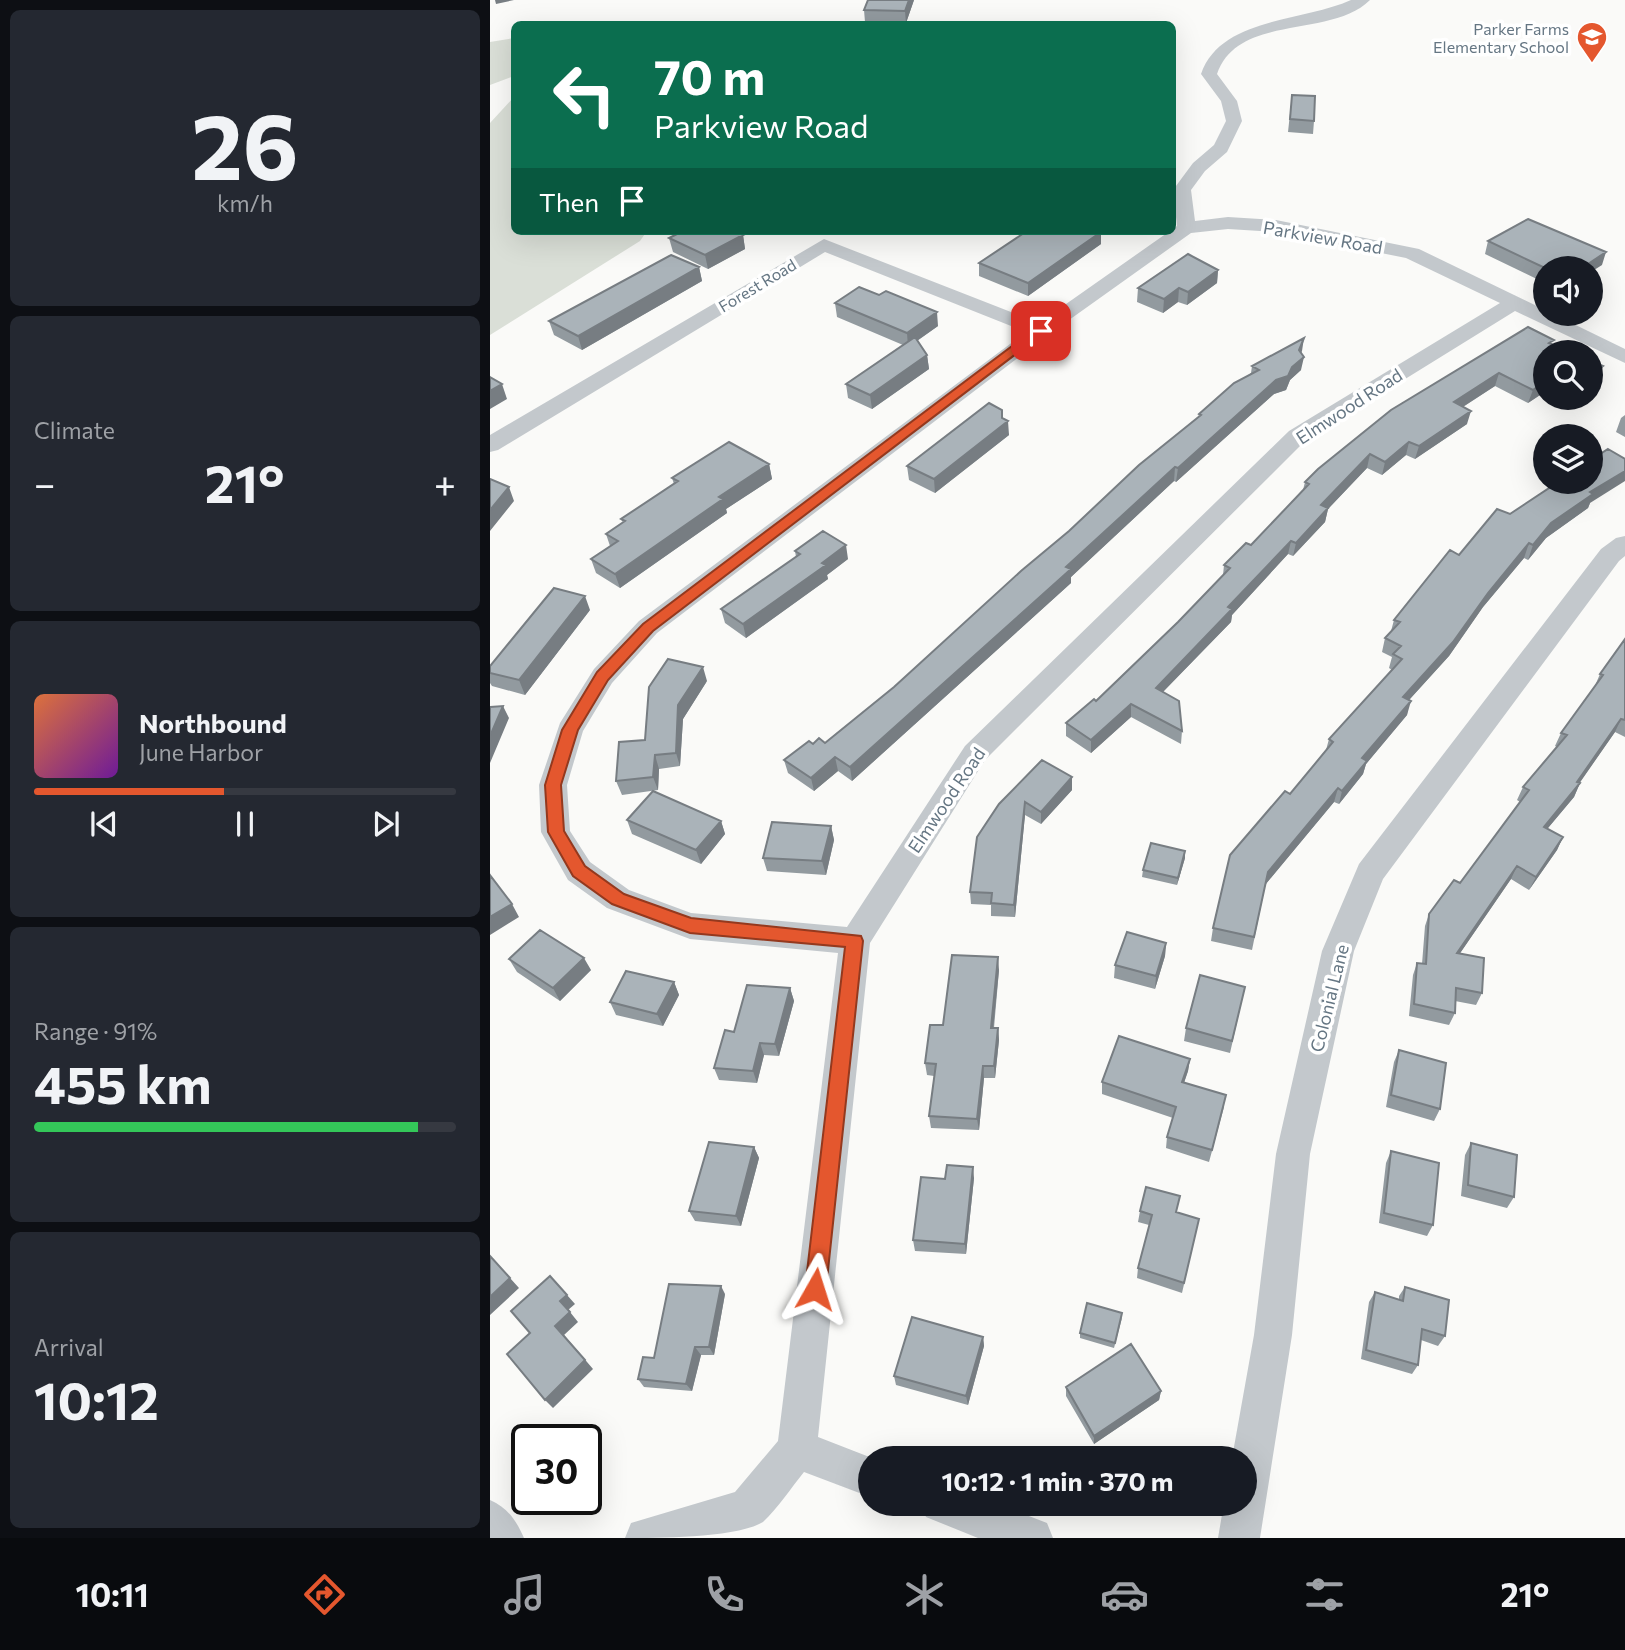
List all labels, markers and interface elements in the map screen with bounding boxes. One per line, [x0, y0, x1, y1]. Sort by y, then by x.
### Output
place label: Parker Farms Elementary School [1433, 19, 1569, 56]
school or university icon: Parker Farms Elementary School [1575, 20, 1609, 64]
text: 70 m [654, 45, 765, 105]
icon: left [539, 49, 630, 140]
text: 26 [191, 87, 299, 199]
text: Parkview Road [654, 105, 869, 145]
icon: arrive [613, 182, 651, 220]
text: Then [539, 186, 599, 217]
text: km/h [217, 189, 273, 217]
street label: Parkview Road [1262, 216, 1384, 258]
street label: Forest Road [715, 254, 799, 316]
map controls [1533, 256, 1603, 494]
button: sound [1533, 256, 1603, 326]
pin [1011, 301, 1071, 361]
icon: arrive [1022, 312, 1060, 350]
button: search [1533, 340, 1603, 410]
street label: Elmwood Road [1292, 363, 1406, 449]
text: Climate [34, 416, 115, 444]
button: layers [1533, 424, 1603, 494]
text: 21° [205, 450, 284, 514]
text: − [34, 459, 56, 506]
text: + [434, 459, 456, 506]
text: Northbound [139, 707, 287, 738]
text: June Harbor [139, 738, 263, 766]
street label: Elmwood Road [903, 743, 989, 857]
icon: previous [85, 805, 123, 843]
icon: pause [226, 805, 264, 843]
icon: next [367, 805, 405, 843]
street label: Colonial Lane [1305, 942, 1353, 1054]
text: Range · 91% [34, 1017, 157, 1045]
text: 455 km [34, 1051, 212, 1115]
position arrow [778, 1252, 852, 1326]
text: Arrival [34, 1333, 104, 1361]
text: 10:12 [34, 1367, 159, 1431]
speed limit sign: 30 [511, 1424, 602, 1515]
text: 10:12 · 1 min · 370 m [942, 1465, 1173, 1496]
icon: directions [300, 1570, 349, 1619]
icon: music [500, 1570, 549, 1619]
icon: phone [700, 1570, 749, 1619]
icon: climate [900, 1570, 949, 1619]
icon: car [1100, 1570, 1149, 1619]
icon: filters [1300, 1570, 1349, 1619]
text: 10:11 [76, 1574, 149, 1614]
text: 21° [1500, 1574, 1549, 1614]

